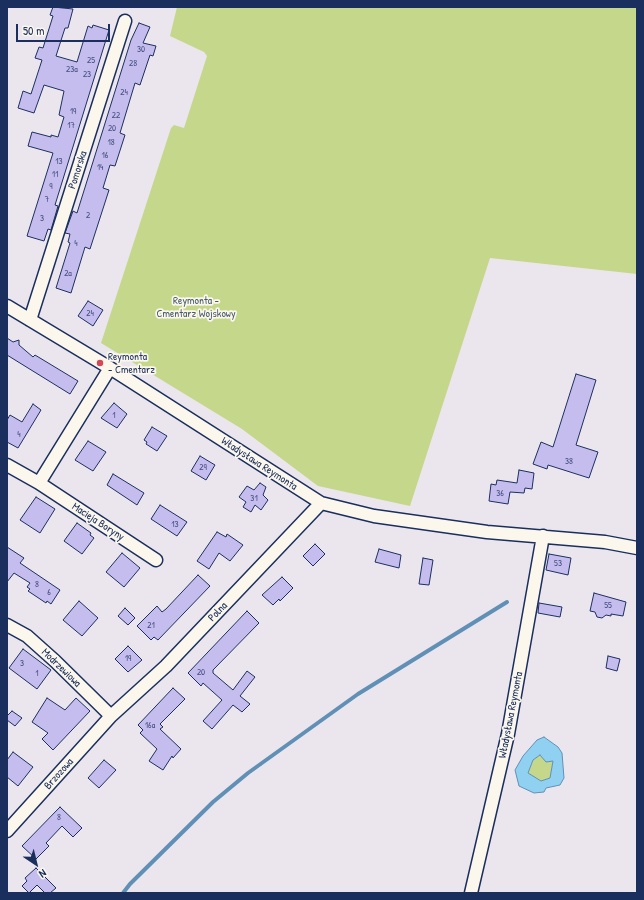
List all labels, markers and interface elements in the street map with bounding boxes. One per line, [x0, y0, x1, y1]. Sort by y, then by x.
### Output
scale bar [18, 16, 112, 42]
text: 50 m [23, 22, 44, 39]
house number: 30 [137, 45, 145, 55]
house number: 25 [87, 56, 95, 66]
house number: 28 [129, 59, 137, 69]
house number: 23a [66, 65, 78, 75]
house number: 23 [83, 70, 91, 80]
house number: 24 [120, 88, 128, 98]
house number: 19 [70, 107, 76, 117]
house number: 22 [112, 111, 120, 121]
house number: 17 [67, 121, 75, 131]
house number: 20 [108, 124, 116, 134]
house number: 18 [107, 138, 115, 148]
street label: Pomorska [66, 149, 90, 191]
house number: 16 [102, 151, 108, 161]
house number: 13 [55, 157, 63, 167]
house number: 14 [97, 163, 103, 173]
house number: 11 [52, 170, 58, 180]
house number: 9 [49, 182, 53, 192]
house number: 7 [45, 195, 49, 205]
house number: 2 [86, 211, 90, 221]
house number: 3 [40, 214, 44, 224]
house number: 4 [74, 239, 78, 249]
house number: 2a [64, 269, 72, 279]
park label: Reymonta - Cmentarz Wojskowy [156, 294, 236, 320]
house number: 24 [86, 309, 94, 319]
place label: Reymonta - Cmentarz [108, 350, 155, 376]
marker: Reymonta - Cmentarz [95, 358, 105, 368]
house number: 1 [112, 411, 116, 421]
house number: 4 [17, 430, 21, 440]
street label: Władysława Reymonta [219, 435, 299, 493]
house number: 38 [565, 457, 573, 467]
house number: 29 [199, 463, 207, 473]
house number: 36 [496, 489, 504, 499]
house number: 31 [250, 494, 258, 504]
street label: Macieja Boryny [69, 500, 127, 544]
house number: 13 [171, 520, 179, 530]
house number: 53 [554, 559, 562, 569]
house number: 8 [35, 580, 39, 590]
house number: 6 [47, 588, 51, 598]
street label: Polna [206, 600, 230, 624]
house number: 55 [604, 601, 612, 611]
house number: 21 [147, 621, 155, 631]
street label: Modrzewiowa [38, 646, 84, 690]
house number: 19 [125, 654, 131, 664]
house number: 3 [20, 659, 24, 669]
house number: 20 [197, 668, 205, 678]
house number: 1 [35, 669, 39, 679]
street label: Władysława Reymonta [496, 671, 526, 759]
house number: 16a [145, 721, 155, 731]
street label: Brzozowa [42, 756, 76, 792]
house number: 8 [57, 813, 61, 823]
north arrow [16, 844, 56, 884]
text: N [36, 866, 49, 881]

